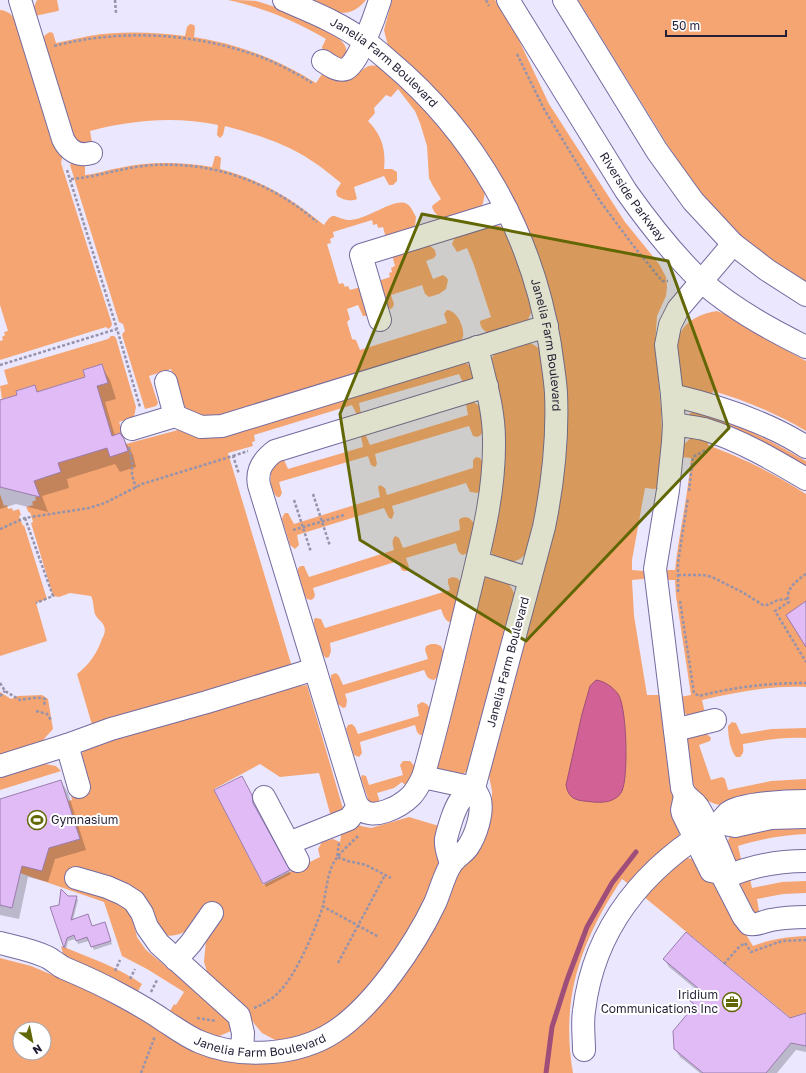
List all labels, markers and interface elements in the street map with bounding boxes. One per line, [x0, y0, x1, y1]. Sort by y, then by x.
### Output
scale bar [666, 12, 786, 38]
street label: Janelia Farm Boulevard [328, 14, 441, 110]
text: 50 m [672, 18, 700, 33]
street label: Riverside Parkway [597, 149, 669, 244]
street label: Janelia Farm Boulevard [528, 276, 564, 411]
street label: Janelia Farm Boulevard [483, 595, 532, 729]
sports icon: Gymnasium [26, 809, 48, 831]
place label: Gymnasium [51, 812, 118, 827]
place label: Iridium Communications Inc [601, 987, 718, 1016]
office icon: Iridium Communications Inc [721, 991, 743, 1013]
north arrow [12, 1021, 52, 1061]
street label: Janelia Farm Boulevard [193, 1027, 327, 1043]
text: Janelia Farm Boulevard [192, 1030, 328, 1060]
text: N [31, 1042, 45, 1058]

